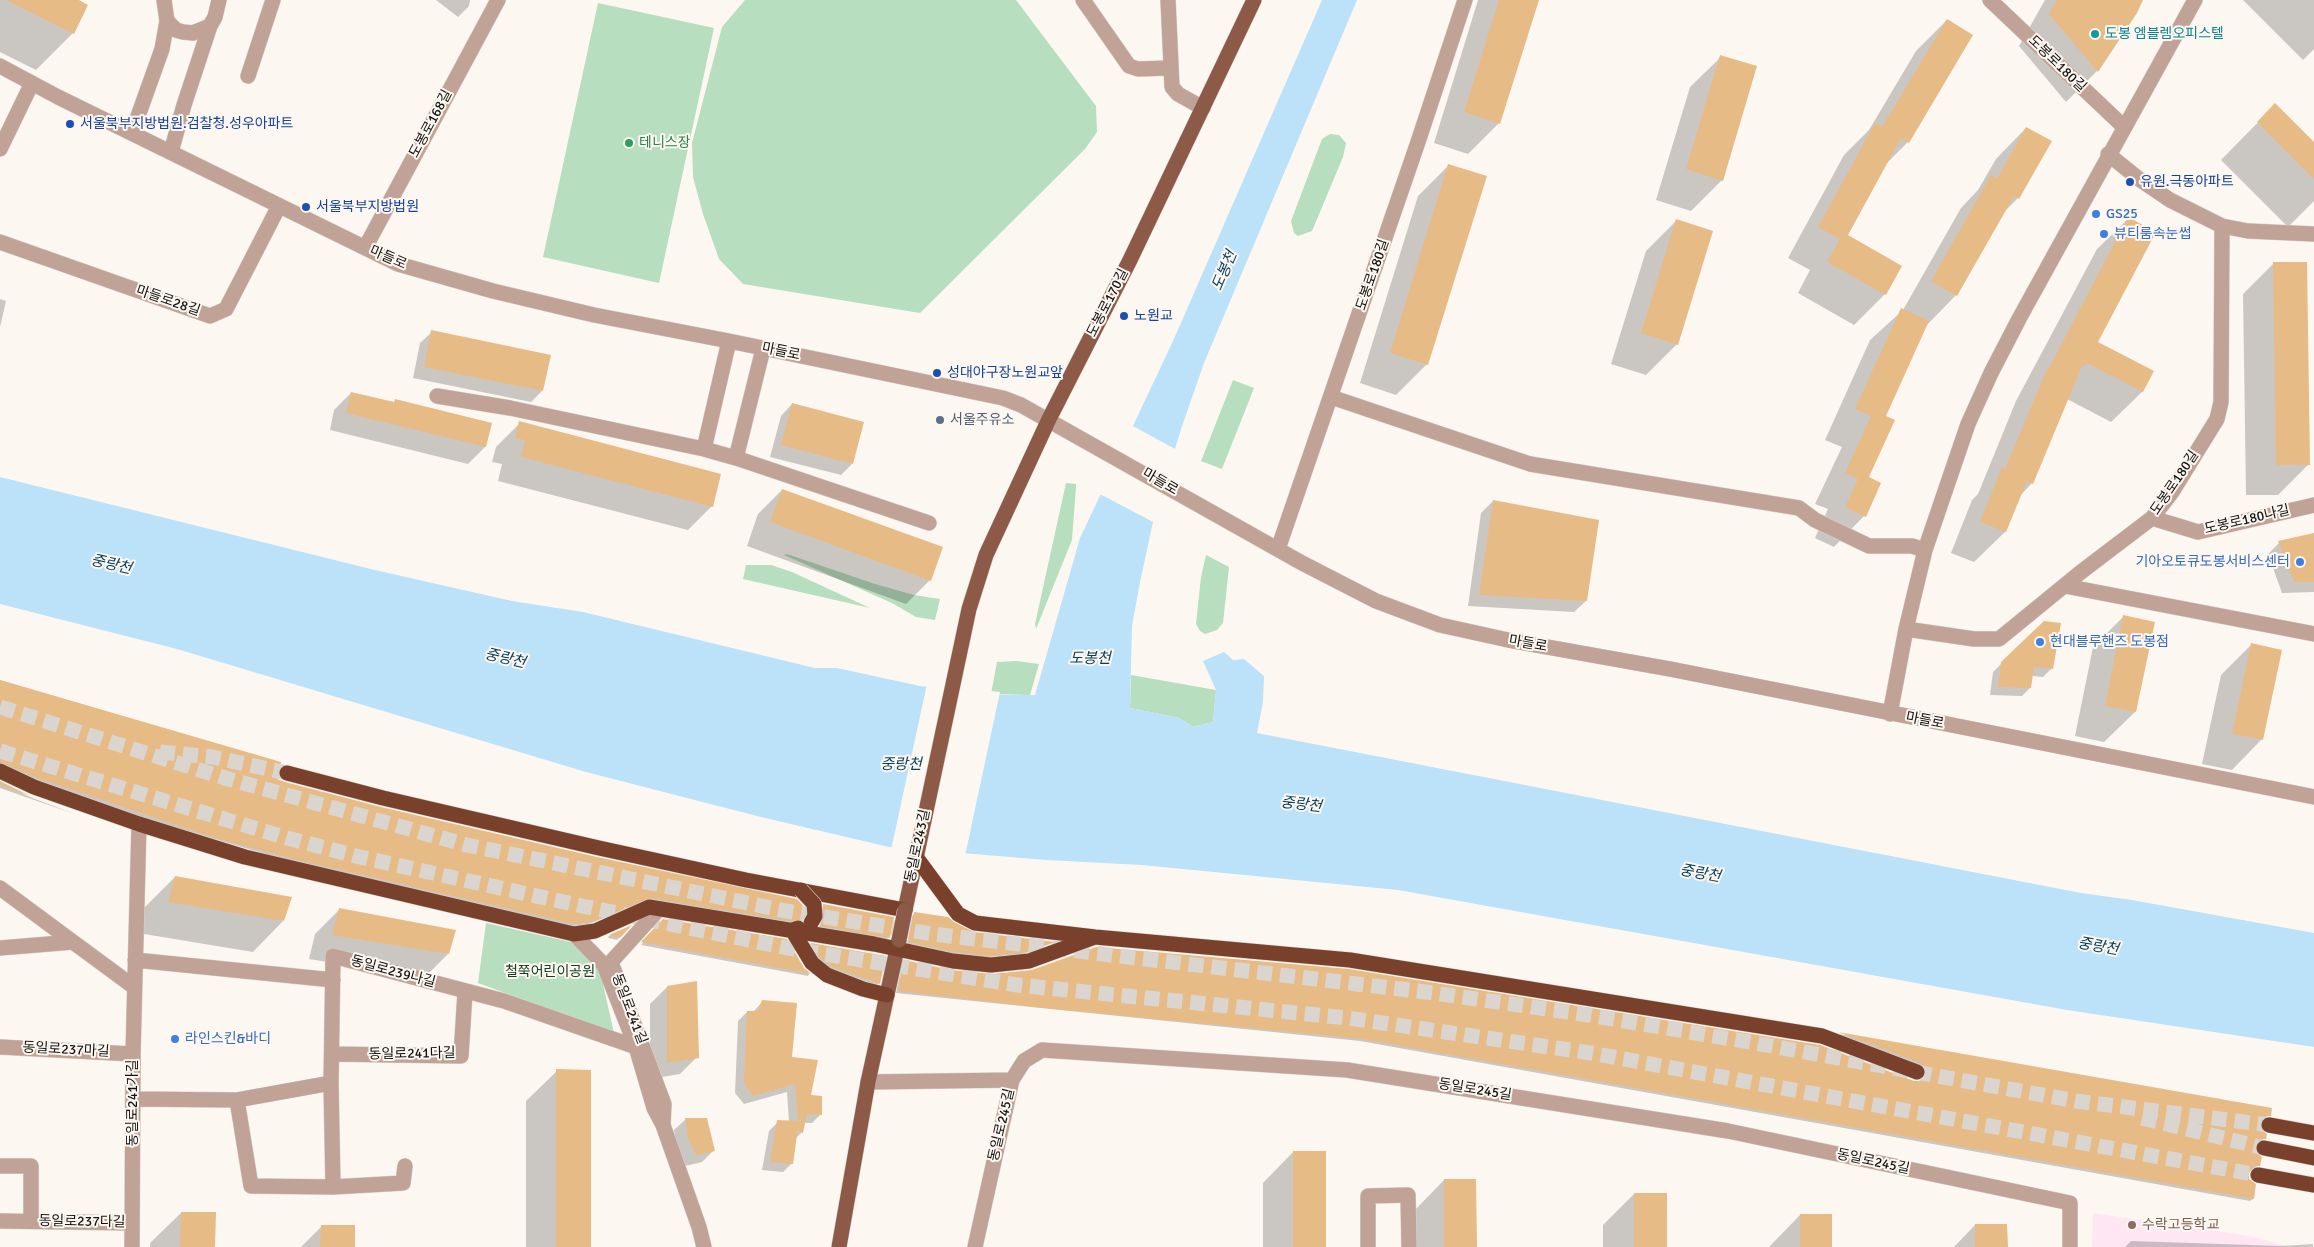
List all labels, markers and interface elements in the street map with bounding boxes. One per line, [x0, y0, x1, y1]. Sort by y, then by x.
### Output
place label: 도봉 엠블렘오피스텔 [2105, 26, 2224, 42]
marker: 도봉 엠블렘오피스텔 [2089, 28, 2101, 40]
street label: 도봉로180길 [2024, 32, 2090, 96]
street label: 도봉로168길 [406, 87, 456, 161]
place label: 서울북부지방법원.검찰청.성우아파트 [80, 116, 293, 132]
marker: 서울북부지방법원.검찰청.성우아파트 [64, 118, 76, 130]
place label: 테니스장 [639, 135, 691, 151]
marker: 테니스장 [623, 137, 635, 149]
place label: 유원.극동아파트 [2140, 174, 2234, 190]
marker: 유원.극동아파트 [2124, 176, 2136, 188]
place label: 서울북부지방법원 [316, 199, 419, 215]
marker: 서울북부지방법원 [300, 201, 312, 213]
place label: GS25 [2106, 206, 2138, 222]
marker: GS25 [2090, 208, 2102, 220]
place label: 뷰티룸속눈썹 [2114, 226, 2191, 242]
marker: 뷰티룸속눈썹 [2098, 228, 2110, 240]
street label: 도봉로180길 [1353, 237, 1393, 313]
street label: 마들로 [367, 243, 409, 273]
water label: 도봉천 [1209, 248, 1241, 294]
street label: 도봉로170길 [1084, 266, 1132, 340]
street label: 마들로28길 [134, 282, 202, 320]
place label: 노원교 [1134, 308, 1173, 324]
marker: 노원교 [1118, 310, 1130, 322]
street label: 마들로 [760, 340, 802, 364]
place label: 성대야구장노원교앞 [947, 365, 1063, 381]
marker: 성대야구장노원교앞 [931, 367, 943, 379]
place label: 서울주유소 [950, 412, 1014, 428]
marker: 서울주유소 [934, 414, 946, 426]
street label: 도봉로180길 [2147, 448, 2203, 518]
street label: 마들로 [1139, 465, 1181, 499]
street label: 도봉로180나길 [2203, 502, 2291, 538]
water label: 중랑천 [89, 552, 133, 578]
place label: 기아오토큐도봉서비스센터 [2135, 554, 2290, 570]
marker: 기아오토큐도봉서비스센터 [2294, 556, 2306, 568]
street label: 마들로 [1508, 632, 1548, 656]
place label: 현대블루핸즈 도봉점 [2050, 634, 2169, 650]
marker: 현대블루핸즈 도봉점 [2034, 636, 2046, 648]
water label: 중랑천 [483, 646, 527, 672]
water label: 도봉천 [1069, 650, 1111, 668]
street label: 마들로 [1904, 709, 1946, 733]
water label: 중랑천 [880, 756, 922, 774]
water label: 중랑천 [1279, 794, 1323, 816]
street label: 동일로243길 [902, 808, 934, 884]
water label: 중랑천 [1678, 862, 1722, 886]
water label: 중랑천 [2076, 935, 2120, 959]
street label: 동일로239나길 [349, 953, 437, 991]
park label: 철쭉어린이공원 [505, 964, 595, 980]
street label: 동일로241길 [608, 971, 650, 1047]
place label: 라인스킨&바디 [185, 1031, 271, 1047]
marker: 라인스킨&바디 [169, 1033, 181, 1045]
street label: 동일로237마길 [22, 1039, 110, 1061]
street label: 동일로241다길 [368, 1045, 456, 1063]
street label: 동일로241가길 [125, 1059, 141, 1147]
street label: 동일로245길 [1437, 1076, 1513, 1104]
street label: 동일로245길 [985, 1087, 1019, 1163]
street label: 동일로245길 [1835, 1146, 1911, 1178]
street label: 동일로237다길 [38, 1213, 126, 1231]
place label: 수락고등학교 [2142, 1217, 2219, 1233]
marker: 수락고등학교 [2126, 1219, 2138, 1231]

